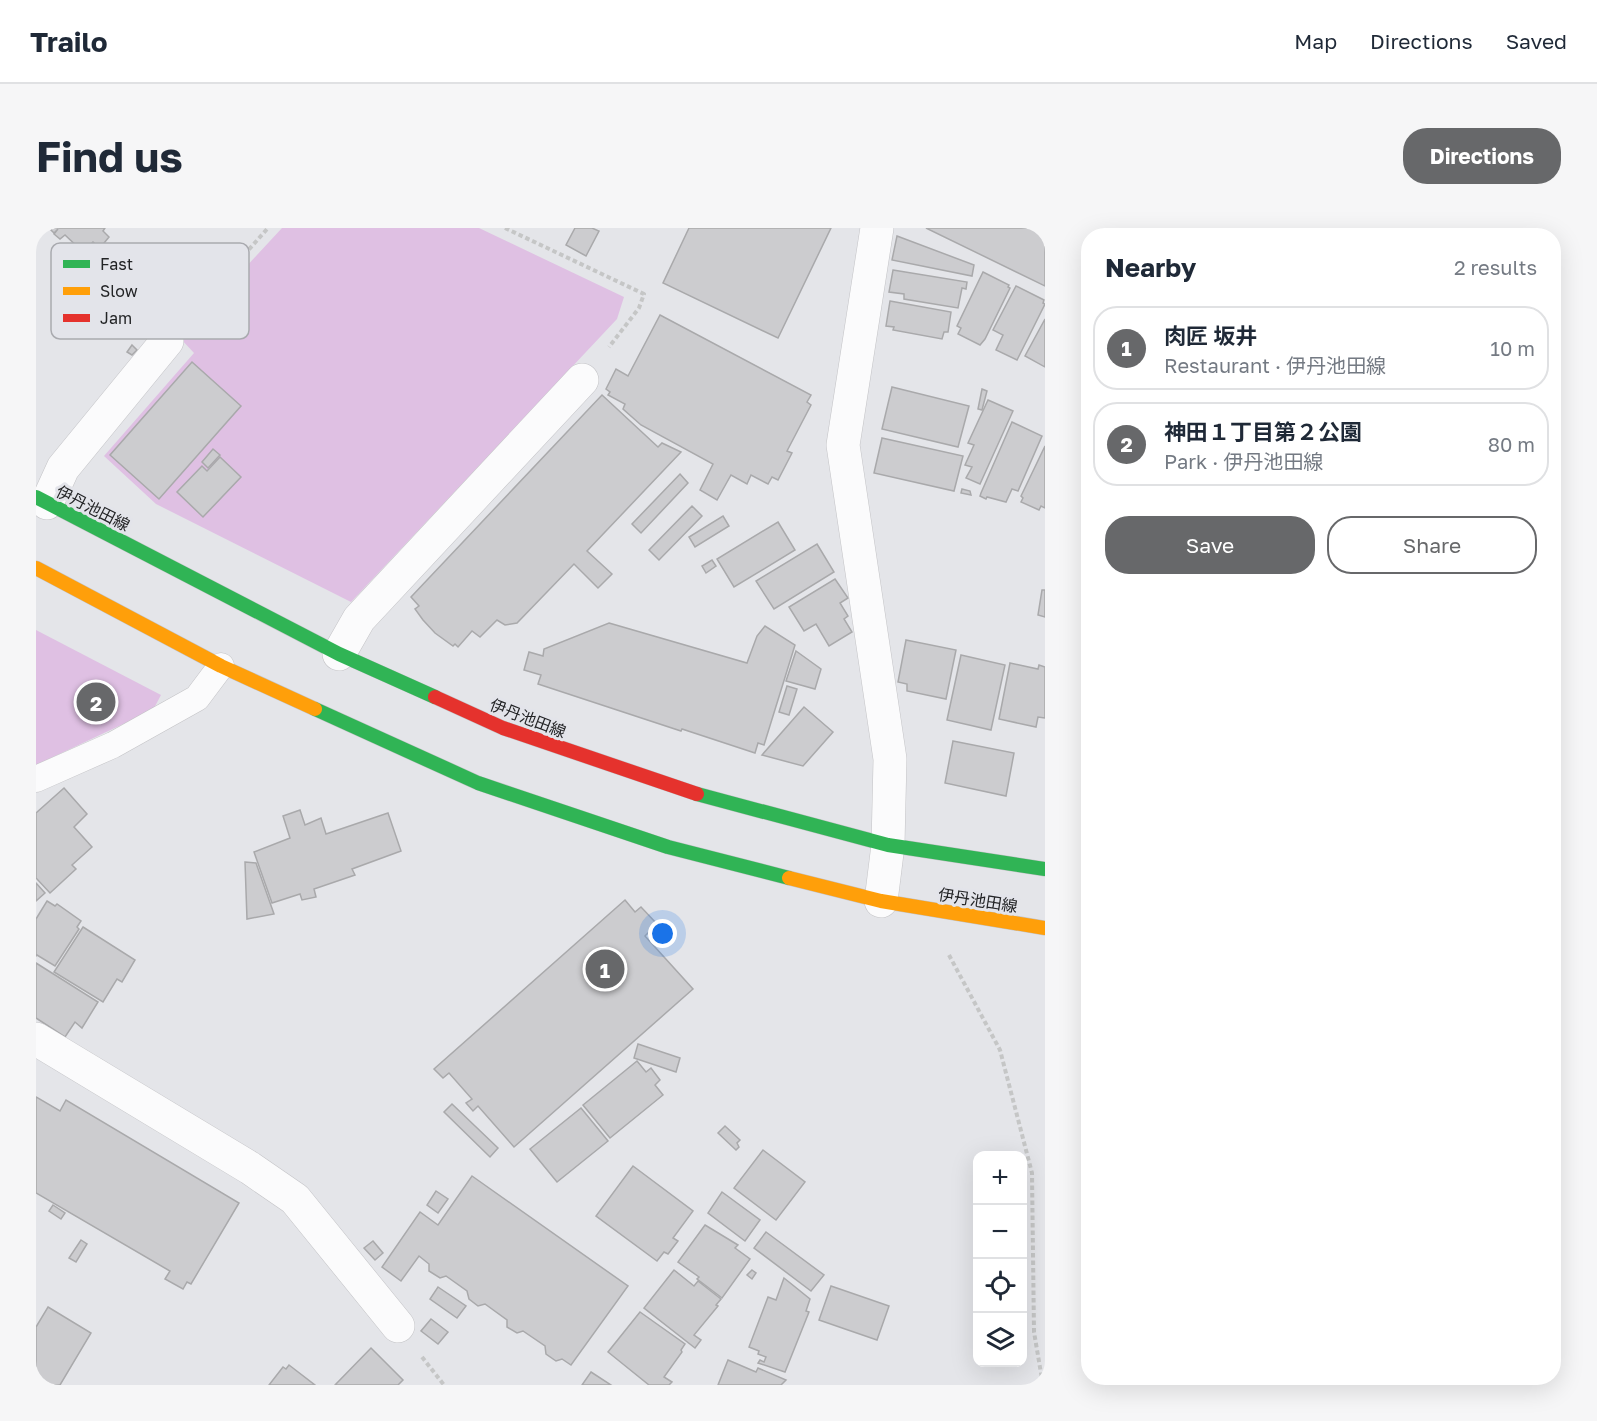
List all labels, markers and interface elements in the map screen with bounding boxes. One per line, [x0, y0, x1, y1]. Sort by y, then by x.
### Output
text: Trailo [30, 25, 108, 58]
text: Map [1294, 28, 1337, 54]
text: Directions [1370, 28, 1473, 54]
text: Saved [1506, 28, 1567, 54]
button: Directions [1403, 128, 1561, 184]
text: Find us [36, 131, 183, 181]
legend [51, 243, 249, 339]
text: Nearby [1105, 252, 1196, 283]
text: Fast [100, 254, 133, 274]
text: 2 results [1454, 255, 1537, 279]
text: Slow [100, 281, 138, 301]
text: Jam [100, 308, 132, 328]
text: 肉匠 坂井 [1164, 322, 1258, 349]
text: 1 [1121, 336, 1132, 360]
text: 10 m [1490, 336, 1535, 360]
text: Restaurant · 伊丹池田線 [1164, 353, 1386, 377]
text: 神田１丁目第２公園 [1164, 418, 1362, 445]
text: 2 [1120, 432, 1133, 456]
text: 80 m [1488, 432, 1535, 456]
text: Park · 伊丹池田線 [1164, 449, 1323, 473]
street label: 伊丹池田線 [53, 481, 133, 535]
button: Save [1105, 516, 1315, 574]
button: Share [1327, 516, 1537, 574]
pin: 2 [76, 680, 116, 724]
street label: 伊丹池田線 [487, 694, 569, 742]
street label: 伊丹池田線 [937, 884, 1019, 916]
your location [648, 919, 677, 948]
pin: 1 [586, 946, 624, 992]
map controls [973, 1151, 1027, 1367]
button: + [973, 1151, 1027, 1205]
button: − [973, 1205, 1027, 1259]
button: locate [973, 1259, 1027, 1313]
button: layers [973, 1313, 1027, 1367]

